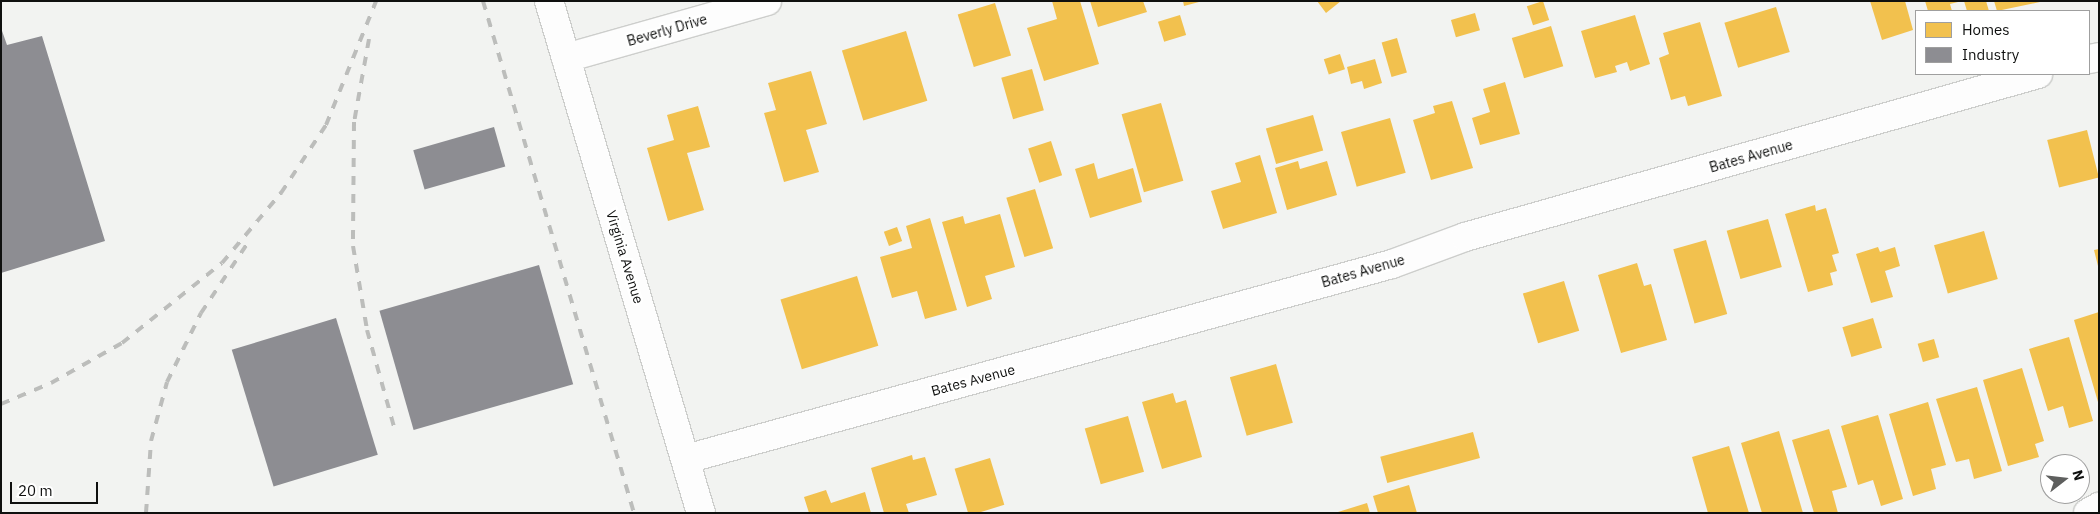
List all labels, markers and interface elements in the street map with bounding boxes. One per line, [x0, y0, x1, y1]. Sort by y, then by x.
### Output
legend [1915, 10, 2090, 75]
street label: Beverly Drive [625, 11, 709, 49]
text: Homes [1962, 20, 2010, 39]
text: Industry [1962, 45, 2019, 64]
street label: Bates Avenue [1707, 136, 1795, 176]
street label: Virginia Avenue [603, 208, 647, 306]
street label: Bates Avenue [1319, 251, 1407, 291]
street label: Bates Avenue [929, 361, 1017, 399]
north arrow [2040, 454, 2090, 504]
text: N [2068, 468, 2089, 482]
scale bar [12, 472, 100, 504]
text: 20 m [18, 481, 53, 500]

